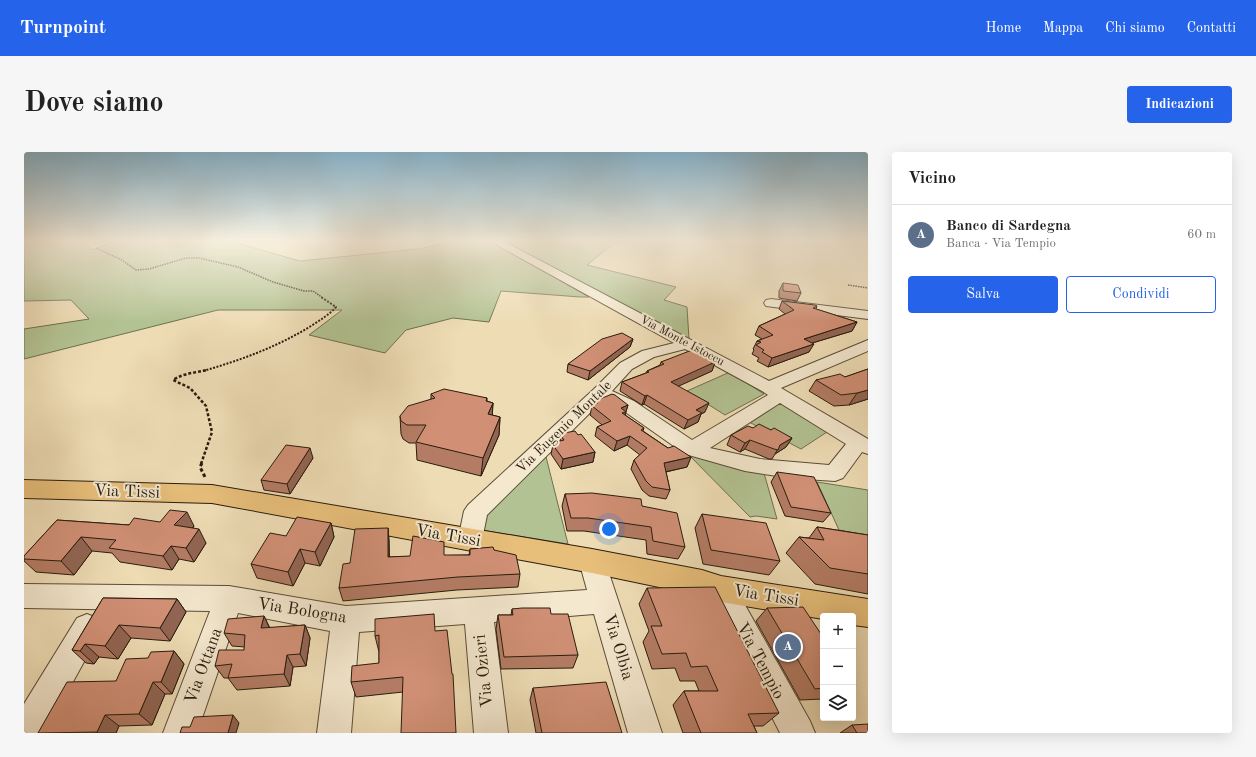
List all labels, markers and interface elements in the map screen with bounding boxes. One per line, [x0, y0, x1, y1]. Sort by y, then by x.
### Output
text: Turnpoint [20, 19, 106, 38]
text: Home [986, 21, 1021, 35]
text: Mappa [1043, 21, 1083, 35]
text: Chi siamo [1105, 21, 1165, 35]
text: Contatti [1187, 21, 1236, 35]
button: Indicazioni [1127, 86, 1232, 123]
text: Dove siamo [24, 90, 164, 118]
text: Vicino [908, 170, 956, 187]
text: Banco di Sardegna [946, 219, 1071, 234]
text: A [916, 228, 926, 241]
text: 60 m [1187, 228, 1216, 241]
text: Banca · Via Tempio [946, 237, 1056, 250]
button: Salva [908, 276, 1058, 313]
button: Condividi [1066, 276, 1216, 313]
street label: Via Monte Istoccu [638, 314, 727, 369]
street label: Via Eugenio Montale [514, 378, 614, 476]
street label: Via Tissi [94, 482, 161, 502]
your location [599, 519, 619, 539]
street label: Via Tissi [414, 522, 482, 550]
street label: Via Tissi [732, 582, 800, 610]
street label: Via Bologna [256, 596, 348, 627]
street label: Via Olbia [600, 612, 636, 683]
map controls [820, 613, 856, 721]
button: + [820, 613, 856, 649]
street label: Via Tempio [733, 620, 787, 702]
street label: Via Ottana [182, 625, 226, 706]
pin: A [775, 632, 801, 662]
street label: Via Ozieri [472, 633, 496, 708]
button: − [820, 649, 856, 685]
button: layers [820, 685, 856, 721]

